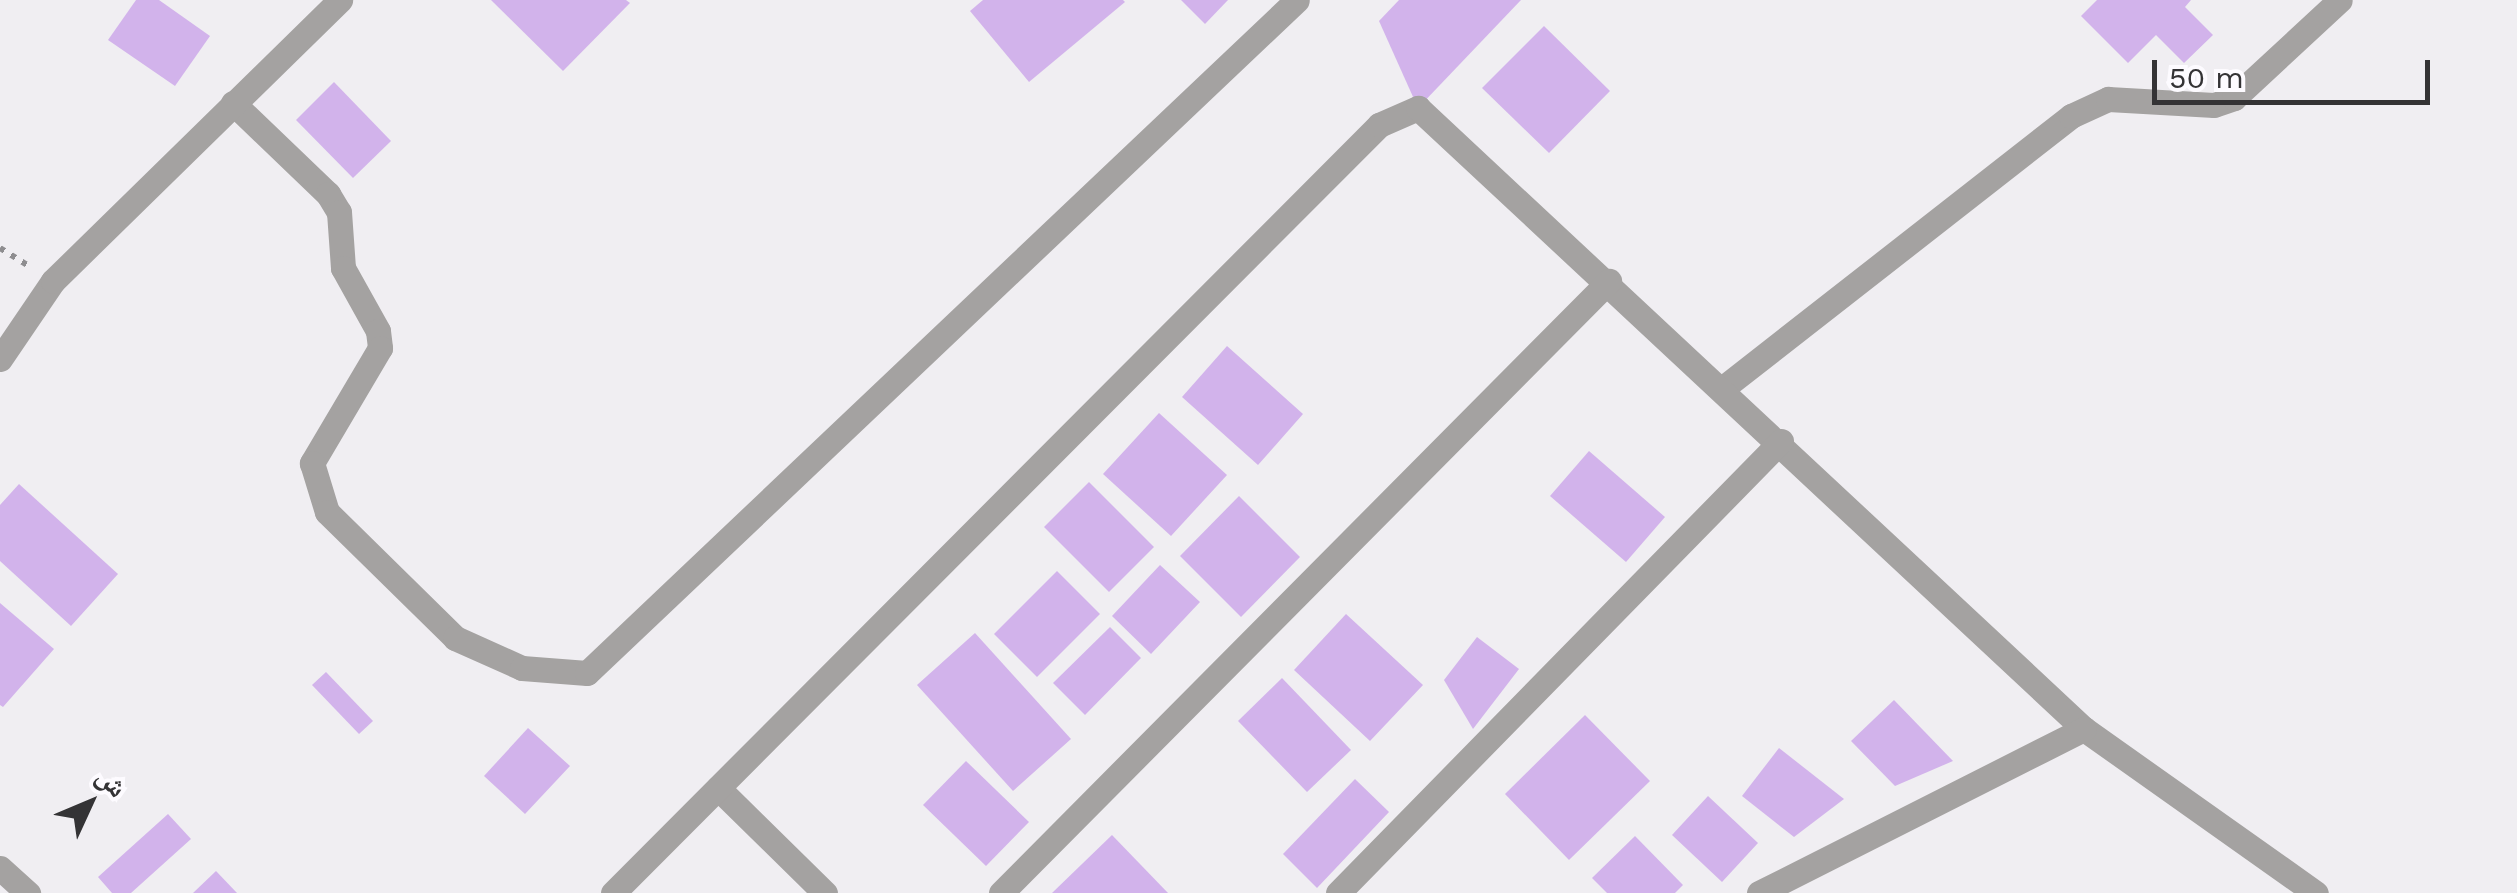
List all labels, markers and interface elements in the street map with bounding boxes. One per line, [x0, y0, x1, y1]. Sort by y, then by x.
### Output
scale bar [2157, 40, 2434, 102]
text: 50 m [2169, 60, 2244, 95]
north arrow [40, 753, 140, 853]
text: ش [90, 760, 134, 804]

